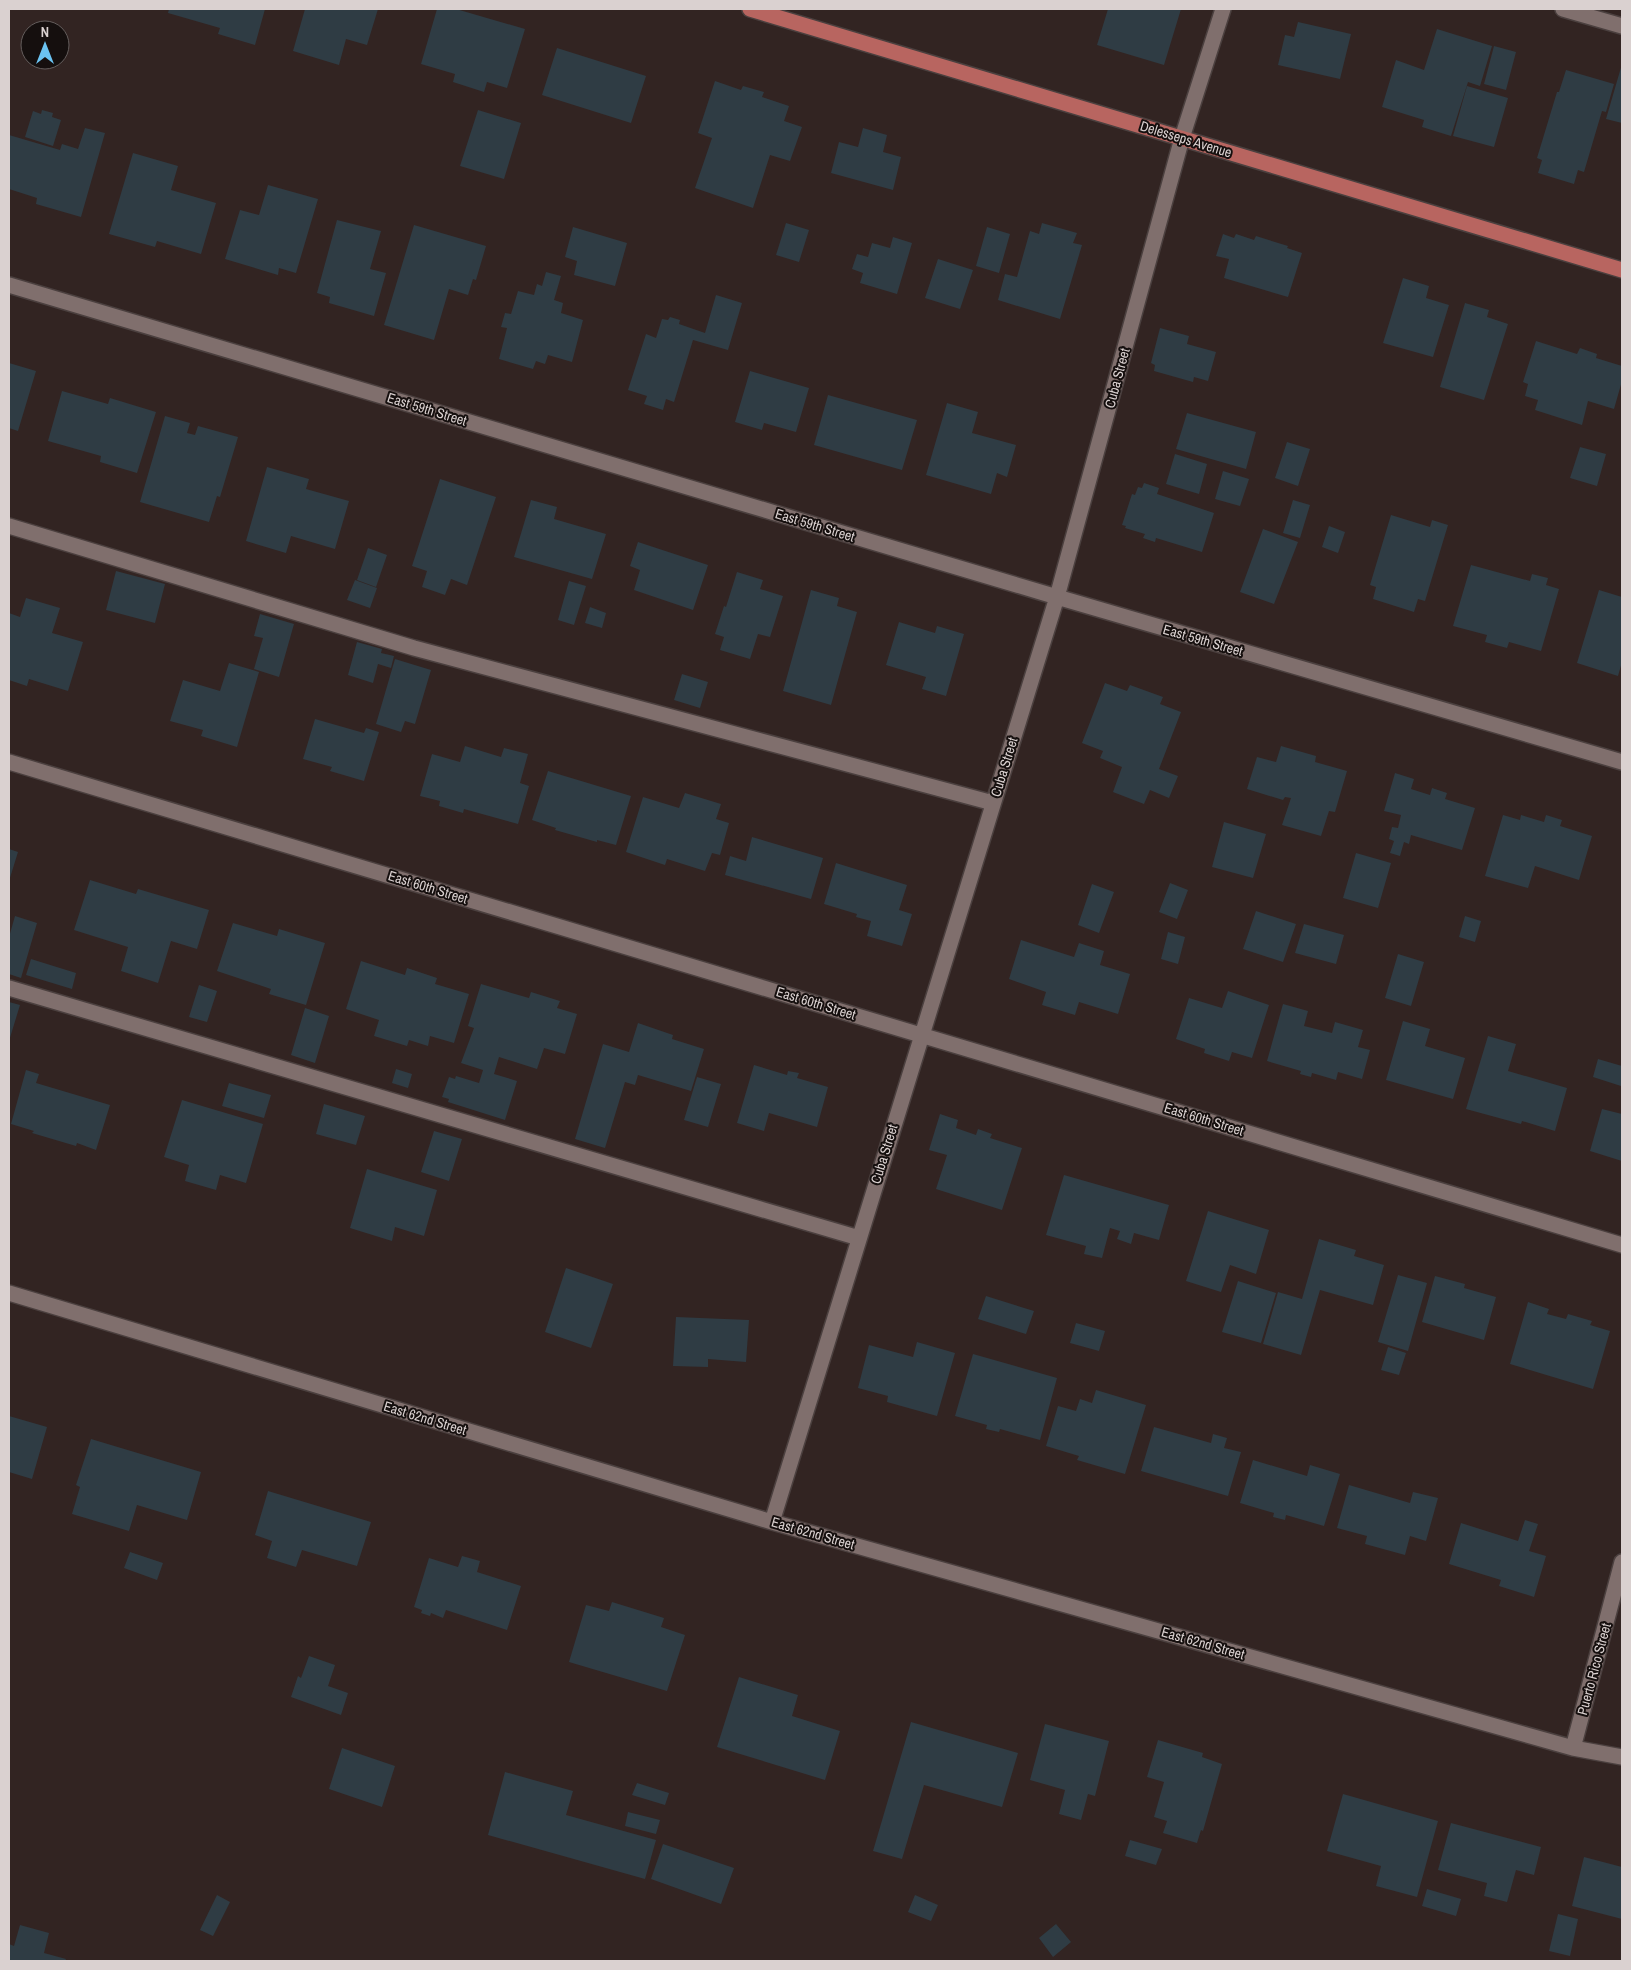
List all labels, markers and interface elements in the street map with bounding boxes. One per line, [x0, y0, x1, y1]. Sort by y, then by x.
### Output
north arrow [20, 20, 70, 70]
text: N [41, 23, 49, 41]
street label: Delesseps Avenue [1138, 117, 1234, 161]
street label: Cuba Street [1100, 346, 1134, 410]
street label: East 59th Street [385, 388, 469, 430]
street label: East 59th Street [773, 504, 857, 546]
street label: East 59th Street [1161, 620, 1245, 660]
street label: Cuba Street [986, 735, 1022, 799]
street label: East 60th Street [386, 866, 470, 908]
street label: East 60th Street [774, 982, 858, 1024]
street label: East 60th Street [1162, 1098, 1246, 1140]
street label: Cuba Street [866, 1122, 902, 1186]
street label: East 62nd Street [381, 1397, 469, 1439]
street label: East 62nd Street [769, 1513, 857, 1553]
street label: Puerto Rico Street [1573, 1621, 1615, 1717]
street label: East 62nd Street [1159, 1623, 1247, 1663]

